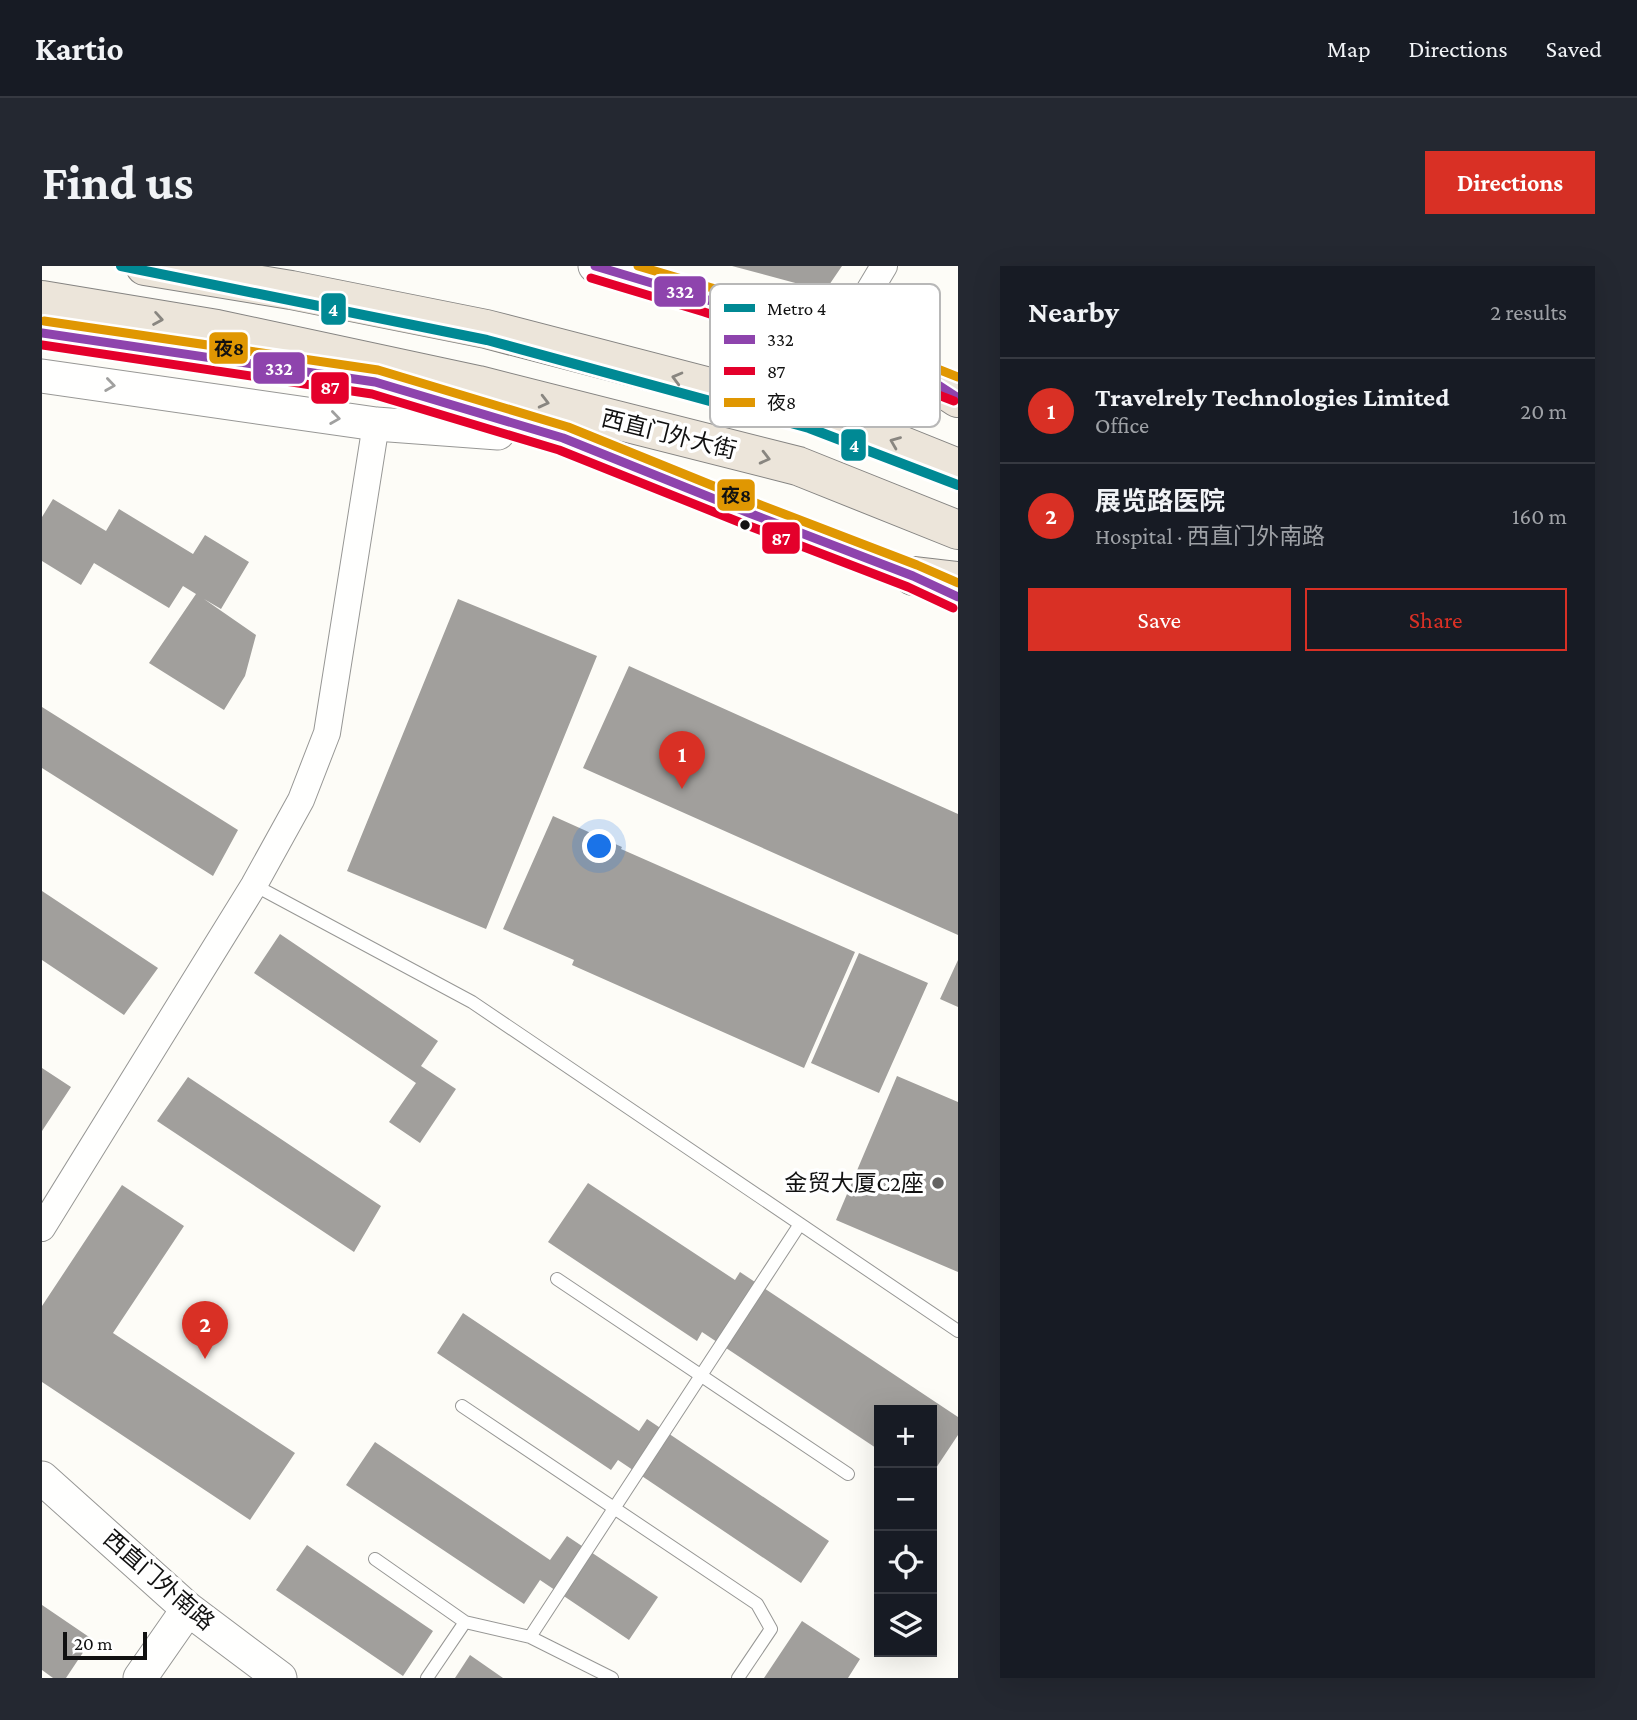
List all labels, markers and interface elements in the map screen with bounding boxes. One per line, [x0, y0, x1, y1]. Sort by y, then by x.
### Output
text: Kartio [35, 30, 124, 67]
text: Map [1327, 35, 1371, 62]
text: Directions [1409, 35, 1508, 62]
text: Saved [1546, 35, 1602, 62]
button: Directions [1425, 151, 1595, 214]
text: Find us [42, 155, 194, 210]
line badge: 332 [653, 275, 707, 308]
text: 332 [666, 281, 694, 302]
legend [710, 284, 940, 427]
line badge: 4 [320, 292, 347, 326]
text: Nearby [1028, 295, 1119, 328]
text: Metro 4 [767, 298, 826, 319]
text: 4 [328, 299, 338, 320]
text: 2 results [1490, 299, 1567, 325]
one-way arrow [152, 311, 164, 326]
text: 332 [767, 329, 794, 350]
line badge: 夜8 [208, 331, 249, 365]
text: 夜8 [214, 338, 244, 359]
line badge: 332 [252, 351, 306, 385]
text: 332 [265, 358, 293, 379]
text: 87 [767, 361, 785, 382]
line badge: 87 [310, 371, 350, 405]
one-way arrow [671, 372, 683, 386]
text: 87 [320, 377, 340, 398]
one-way arrow [104, 378, 115, 393]
text: Travelrely Technologies Limited [1095, 383, 1449, 412]
text: 夜8 [767, 392, 796, 413]
one-way arrow [538, 394, 550, 408]
text: 1 [1047, 398, 1055, 424]
text: 20 m [1520, 398, 1567, 424]
street label: 西直门外大街 [599, 405, 739, 463]
one-way arrow [329, 410, 341, 425]
text: Office [1095, 412, 1149, 438]
line badge: 4 [840, 428, 867, 462]
text: 4 [849, 435, 859, 456]
one-way arrow [889, 437, 901, 451]
one-way arrow [758, 450, 770, 464]
line badge: 夜8 [716, 478, 756, 512]
text: 夜8 [721, 485, 751, 506]
text: 展览路医院 [1095, 487, 1225, 516]
text: 2 [1045, 503, 1057, 529]
text: 160 m [1512, 503, 1567, 529]
unlabelled marker [738, 518, 752, 532]
line badge: 87 [761, 521, 801, 555]
text: Hospital · 西直门外南路 [1095, 523, 1325, 549]
text: 87 [771, 528, 791, 549]
button: Save [1028, 588, 1291, 651]
button: Share [1305, 588, 1567, 651]
pin: 1 [659, 731, 705, 789]
your location [582, 829, 616, 863]
place label: 金贸大厦C2座 [784, 1170, 924, 1196]
marker: 金贸大厦C2座 [930, 1175, 946, 1191]
pin: 2 [182, 1301, 228, 1359]
map controls [874, 1405, 937, 1657]
button: + [874, 1405, 937, 1468]
button: − [874, 1468, 937, 1531]
street label: 西直门外南路 [98, 1525, 220, 1635]
button: locate [874, 1531, 937, 1594]
button: layers [874, 1594, 937, 1657]
scale bar [63, 1629, 147, 1661]
text: 20 m [74, 1633, 113, 1654]

